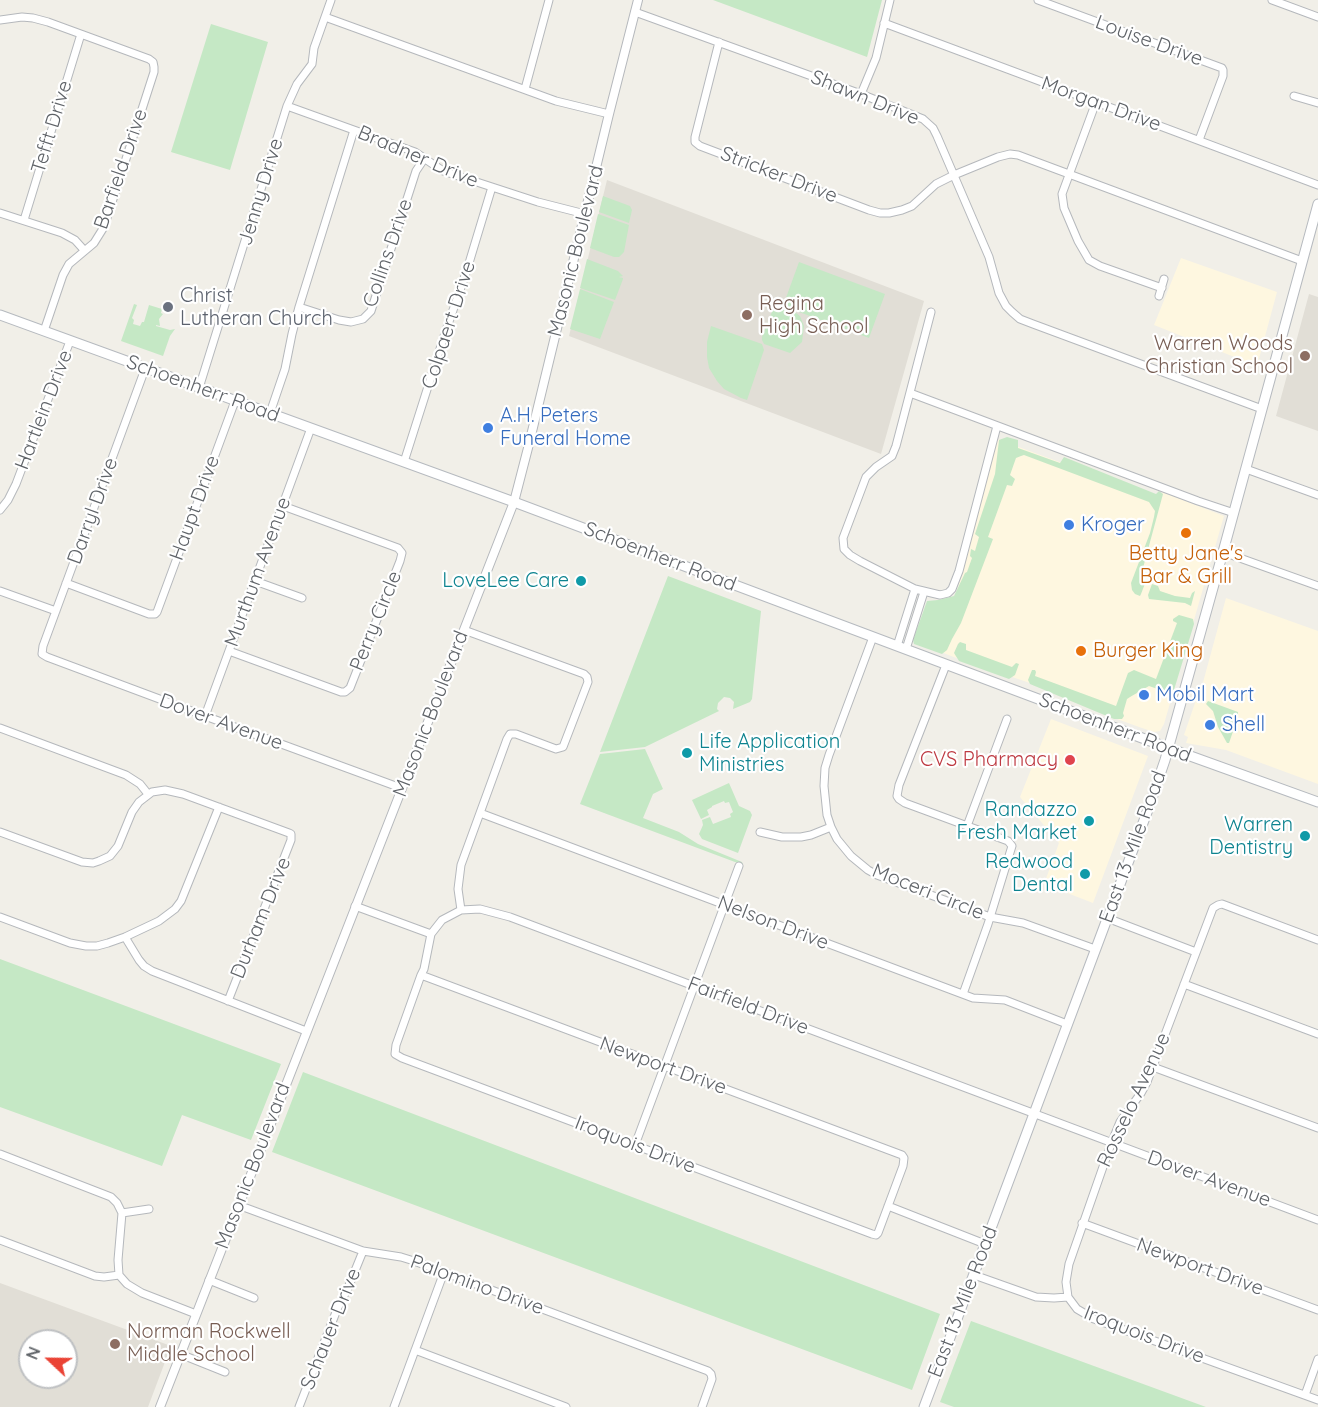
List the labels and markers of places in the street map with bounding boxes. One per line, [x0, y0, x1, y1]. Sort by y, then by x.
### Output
place label: Christ Lutheran Church [180, 284, 333, 331]
place label: Regina High School [759, 292, 869, 339]
marker: Christ Lutheran Church [161, 300, 175, 314]
marker: Regina High School [740, 308, 754, 322]
place label: Warren Woods Christian School [1145, 332, 1293, 379]
marker: Warren Woods Christian School [1298, 349, 1312, 363]
place label: A.H. Peters Funeral Home [500, 404, 631, 451]
marker: A.H. Peters Funeral Home [481, 421, 495, 435]
place label: Kroger [1081, 513, 1145, 537]
marker: Kroger [1062, 518, 1076, 532]
marker: Betty Jane's Bar & Grill [1179, 526, 1193, 540]
place label: Betty Jane's Bar & Grill [1129, 542, 1243, 589]
place label: LoveLee Care [442, 569, 569, 593]
marker: LoveLee Care [574, 574, 588, 588]
place label: Burger King [1093, 639, 1203, 663]
marker: Burger King [1074, 644, 1088, 658]
place label: Mobil Mart [1156, 683, 1254, 707]
marker: Mobil Mart [1137, 688, 1151, 702]
place label: Shell [1222, 713, 1265, 737]
marker: Shell [1203, 718, 1217, 732]
place label: Life Application Ministries [699, 730, 840, 777]
marker: Life Application Ministries [680, 746, 694, 760]
place label: CVS Pharmacy [920, 748, 1058, 772]
marker: CVS Pharmacy [1063, 753, 1077, 767]
place label: Randazzo Fresh Market [956, 798, 1077, 845]
place label: Warren Dentistry [1209, 813, 1293, 860]
marker: Randazzo Fresh Market [1082, 814, 1096, 828]
marker: Warren Dentistry [1298, 829, 1312, 843]
place label: Redwood Dental [985, 850, 1073, 897]
marker: Redwood Dental [1078, 867, 1092, 881]
place label: Norman Rockwell Middle School [127, 1320, 291, 1367]
marker: Norman Rockwell Middle School [108, 1337, 122, 1351]

